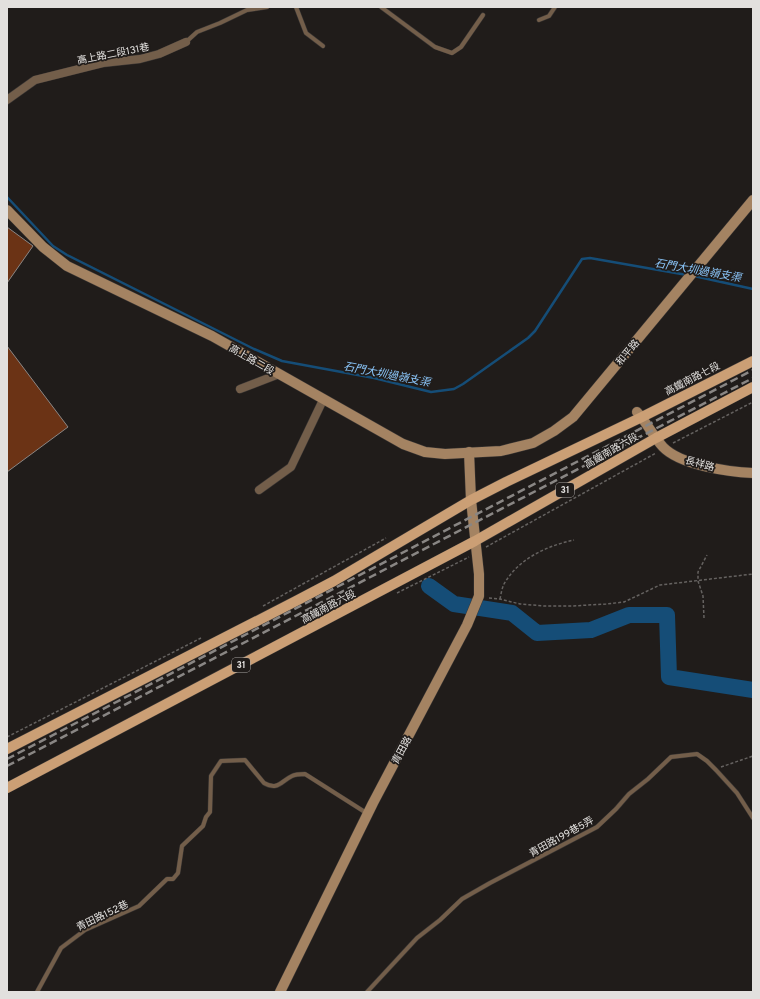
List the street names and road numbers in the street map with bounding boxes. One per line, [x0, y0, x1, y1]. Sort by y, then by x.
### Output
street label: 高上路二段131巷 [76, 41, 151, 68]
street label: 和平路 [614, 337, 643, 369]
street label: 高上路二段 [226, 342, 276, 378]
street label: 高鐵南路七段 [663, 360, 722, 399]
street label: 高鐵南路六段 [583, 431, 641, 472]
street label: 長祥路 [683, 454, 716, 475]
road number: 31 [556, 483, 574, 497]
street label: 高鐵南路六段 [299, 588, 358, 627]
road number: 31 [232, 658, 250, 672]
street label: 青田路 [390, 734, 415, 767]
street label: 青田路199巷5弄 [527, 814, 596, 860]
street label: 青田路152巷 [75, 898, 131, 934]

